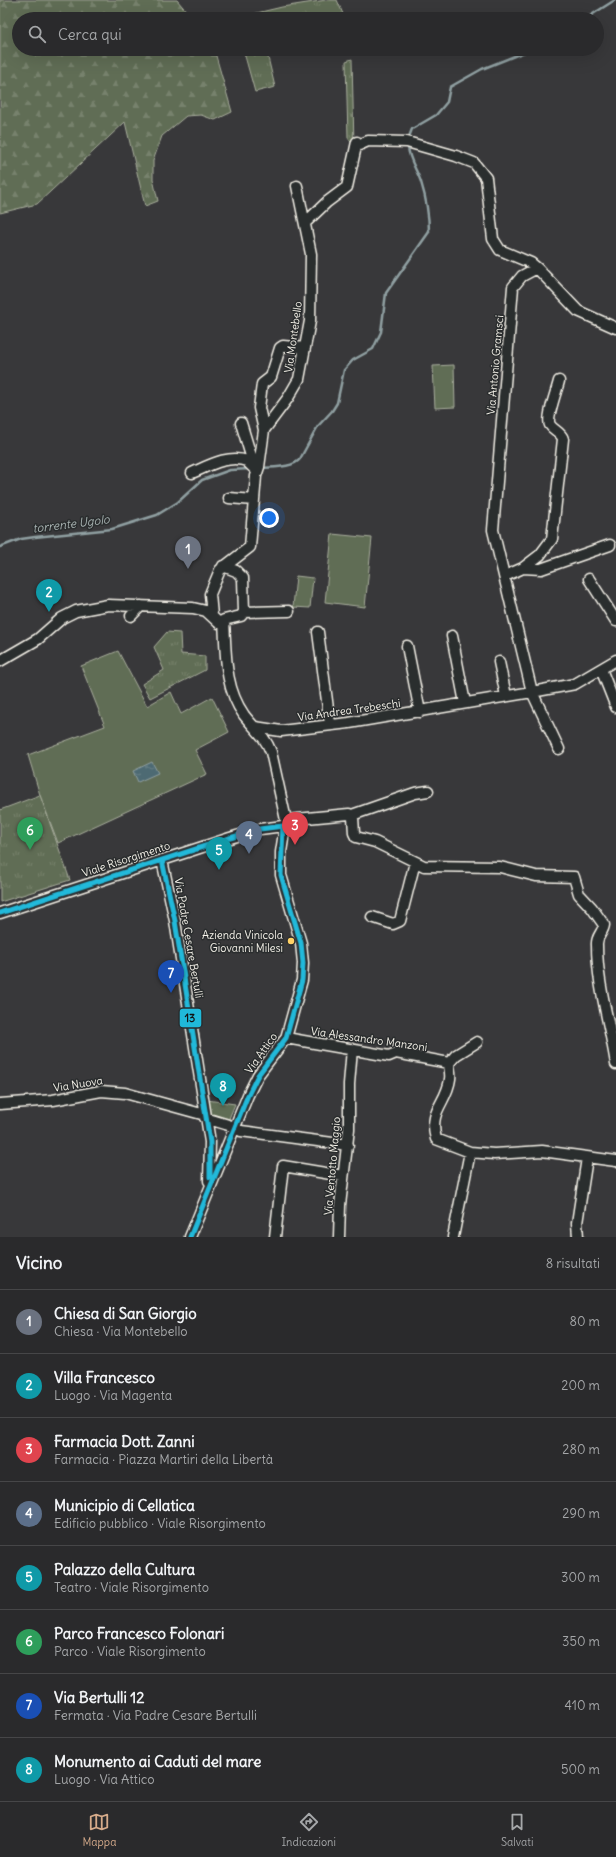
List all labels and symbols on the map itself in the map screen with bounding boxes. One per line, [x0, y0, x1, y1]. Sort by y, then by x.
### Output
street label: Via Montebello [281, 300, 305, 374]
street label: Via Antonio Gramsci [484, 314, 506, 416]
your location [259, 508, 279, 528]
water label: torrente Ugolo [31, 511, 112, 536]
pin: 1 [175, 536, 201, 569]
pin: 2 [36, 579, 62, 612]
street label: Via Andrea Trebeschi [297, 696, 401, 724]
pin: 3 [282, 812, 308, 845]
pin: 6 [17, 817, 43, 850]
pin: 4 [236, 821, 262, 854]
pin: 5 [206, 837, 232, 870]
street label: Viale Risorgimento [80, 838, 172, 880]
street label: Via Padre Cesare Bertulli [172, 877, 206, 999]
place label: Azienda Vinicola Giovanni Milesi [202, 928, 283, 955]
marker: Azienda Vinicola Giovanni Milesi [286, 936, 296, 946]
pin: 7 [158, 960, 184, 993]
line badge: 13 [179, 1008, 202, 1028]
text: 13 [185, 1011, 195, 1025]
street label: Via Alessandro Manzoni [310, 1024, 428, 1054]
street label: Via Attico [242, 1030, 280, 1076]
street label: Via Nuova [52, 1073, 104, 1095]
pin: 8 [210, 1073, 236, 1106]
street label: Via Ventotto Maggio [321, 1116, 343, 1216]

